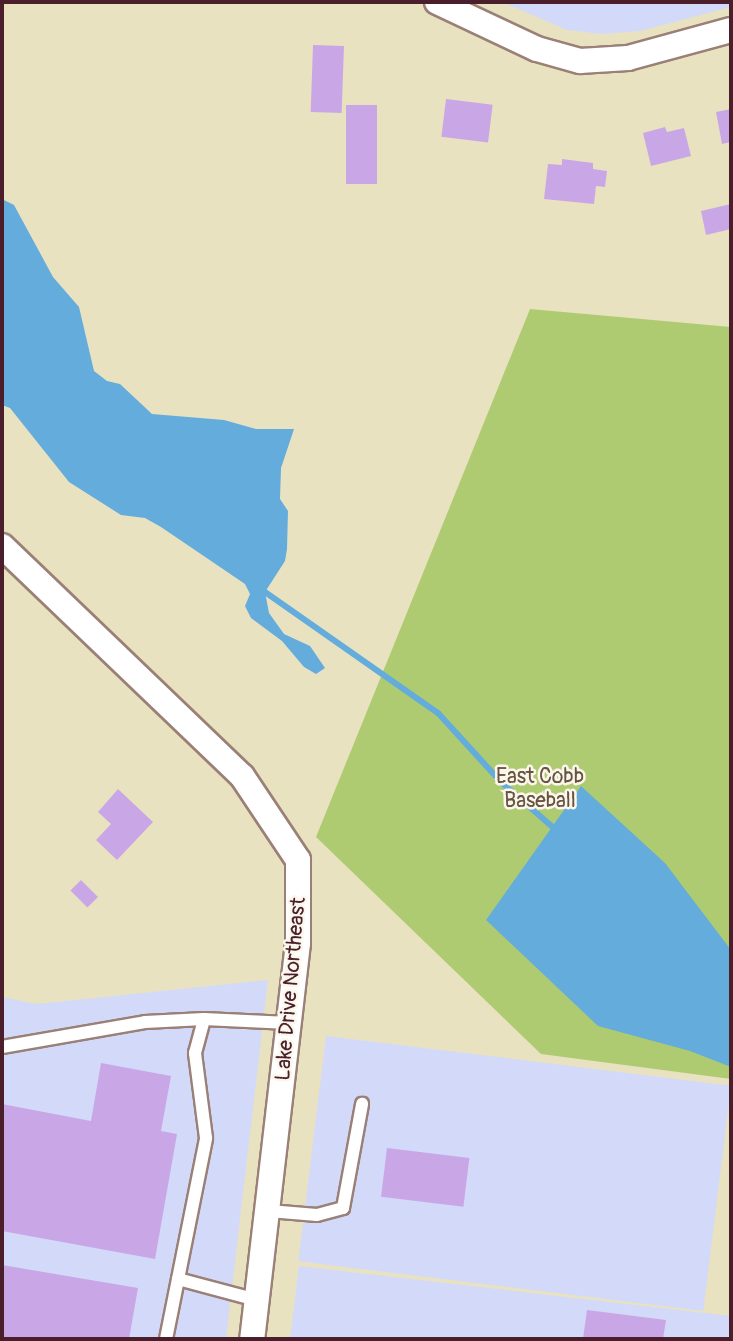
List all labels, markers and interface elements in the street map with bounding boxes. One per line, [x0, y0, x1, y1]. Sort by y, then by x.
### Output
park label: East Cobb Baseball [496, 764, 584, 814]
street label: Lake Drive Northeast [270, 896, 312, 1082]

